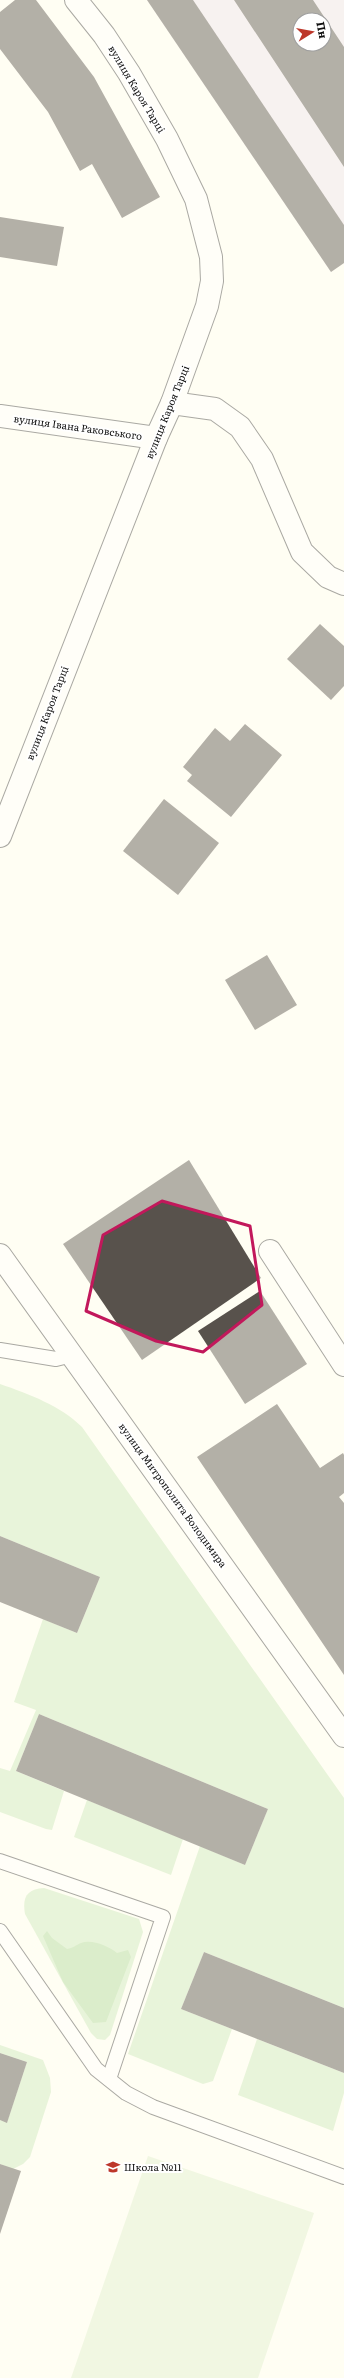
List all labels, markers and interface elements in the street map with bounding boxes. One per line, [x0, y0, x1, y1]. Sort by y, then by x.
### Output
north arrow [292, 12, 332, 52]
text: Пн [313, 20, 332, 40]
street label: вулиця Кароя Тарці [105, 42, 170, 136]
street label: вулиця Кароя Тарці [141, 362, 192, 461]
street label: вулиця Івана Раковського [13, 410, 143, 443]
street label: вулиця Кароя Тарці [22, 663, 72, 762]
street label: вулиця Митрополита Володимира [116, 1419, 231, 1571]
school or university icon: Школа №11 [105, 2159, 121, 2175]
place label: Школа №11 [124, 2159, 182, 2174]

